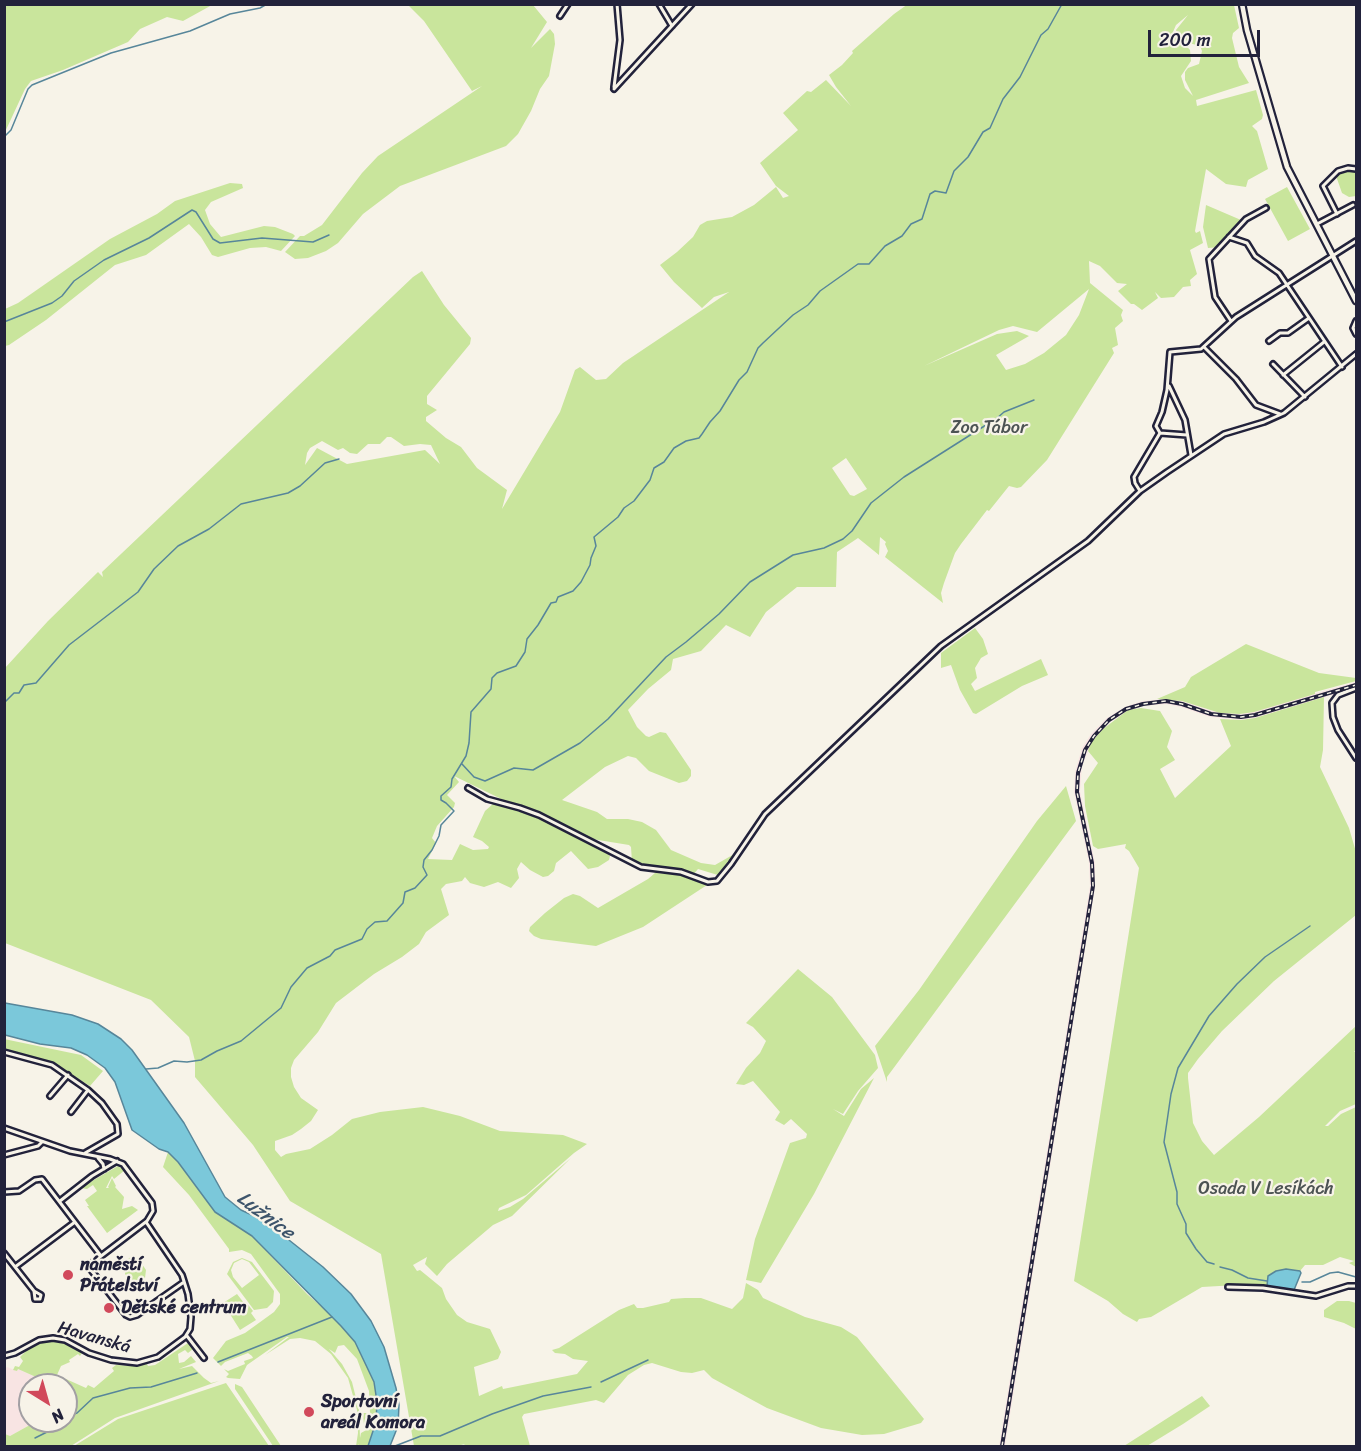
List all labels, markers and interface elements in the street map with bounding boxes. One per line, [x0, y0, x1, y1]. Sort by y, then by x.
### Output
scale bar [1151, 18, 1264, 56]
text: 200 m [1159, 24, 1211, 56]
park label: Zoo Tábor [951, 417, 1027, 439]
park label: Osada V Lesíkách [1198, 1178, 1334, 1200]
water label: Lužnice [232, 1187, 298, 1245]
place label: náměstí Přátelství [80, 1254, 158, 1296]
marker: náměstí Přátelství [61, 1268, 75, 1282]
place label: Dětské centrum [121, 1297, 247, 1319]
marker: Dětské centrum [102, 1301, 116, 1315]
street label: Havanská [55, 1317, 133, 1359]
north arrow [18, 1373, 78, 1433]
place label: Sportovní areál Komora [321, 1391, 425, 1434]
text: N [45, 1401, 71, 1431]
marker: Sportovní areál Komora [302, 1405, 316, 1419]

